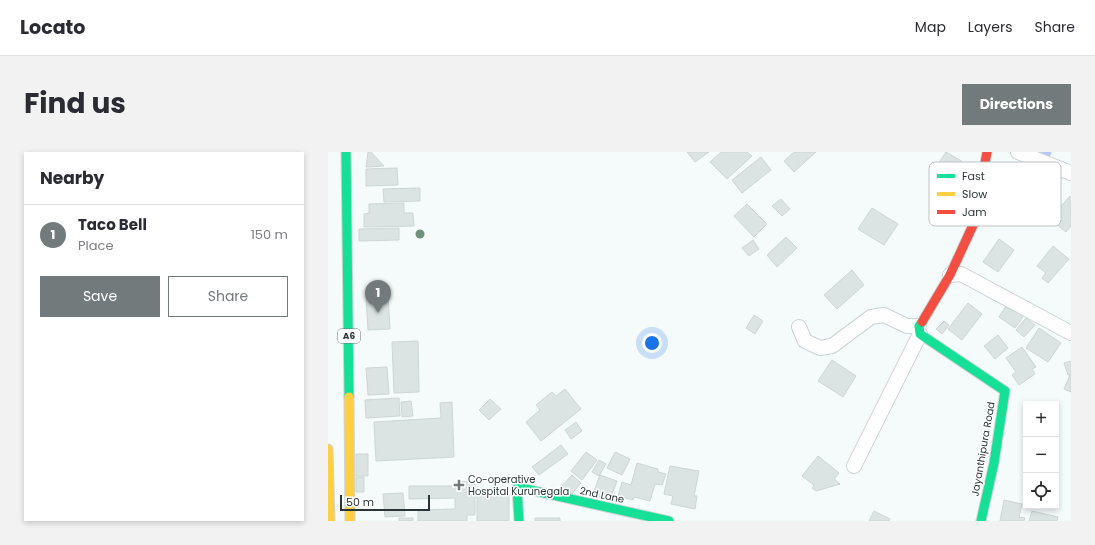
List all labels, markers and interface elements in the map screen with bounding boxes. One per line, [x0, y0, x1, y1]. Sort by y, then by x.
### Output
text: Locato [20, 14, 85, 41]
text: Map [915, 17, 946, 37]
text: Layers [968, 17, 1012, 37]
text: Share [1034, 17, 1075, 37]
text: Find us [24, 84, 126, 123]
button: Directions [962, 84, 1071, 125]
legend [929, 162, 1061, 226]
text: Nearby [40, 166, 104, 190]
text: Fast [962, 168, 985, 184]
text: Slow [962, 186, 987, 202]
text: Jam [962, 204, 987, 220]
text: Taco Bell [78, 214, 147, 235]
text: 1 [51, 225, 55, 244]
text: 150 m [251, 225, 288, 244]
text: Place [78, 236, 113, 255]
button: Save [40, 276, 160, 317]
button: Share [168, 276, 288, 317]
pin: 1 [365, 280, 391, 313]
road number: A6 [338, 329, 360, 343]
your location [642, 333, 662, 353]
street label: Jayanthipura Road [967, 401, 999, 497]
map controls [1023, 401, 1059, 509]
button: + [1023, 401, 1059, 437]
button: − [1023, 437, 1059, 473]
place label: Co-operative Hospital Kurunegala [468, 472, 569, 499]
button: locate [1023, 473, 1059, 509]
marker: Co-operative Hospital Kurunegala [453, 479, 465, 491]
street label: 2nd Lane [578, 483, 626, 507]
scale bar [340, 493, 430, 512]
text: 50 m [346, 494, 374, 510]

